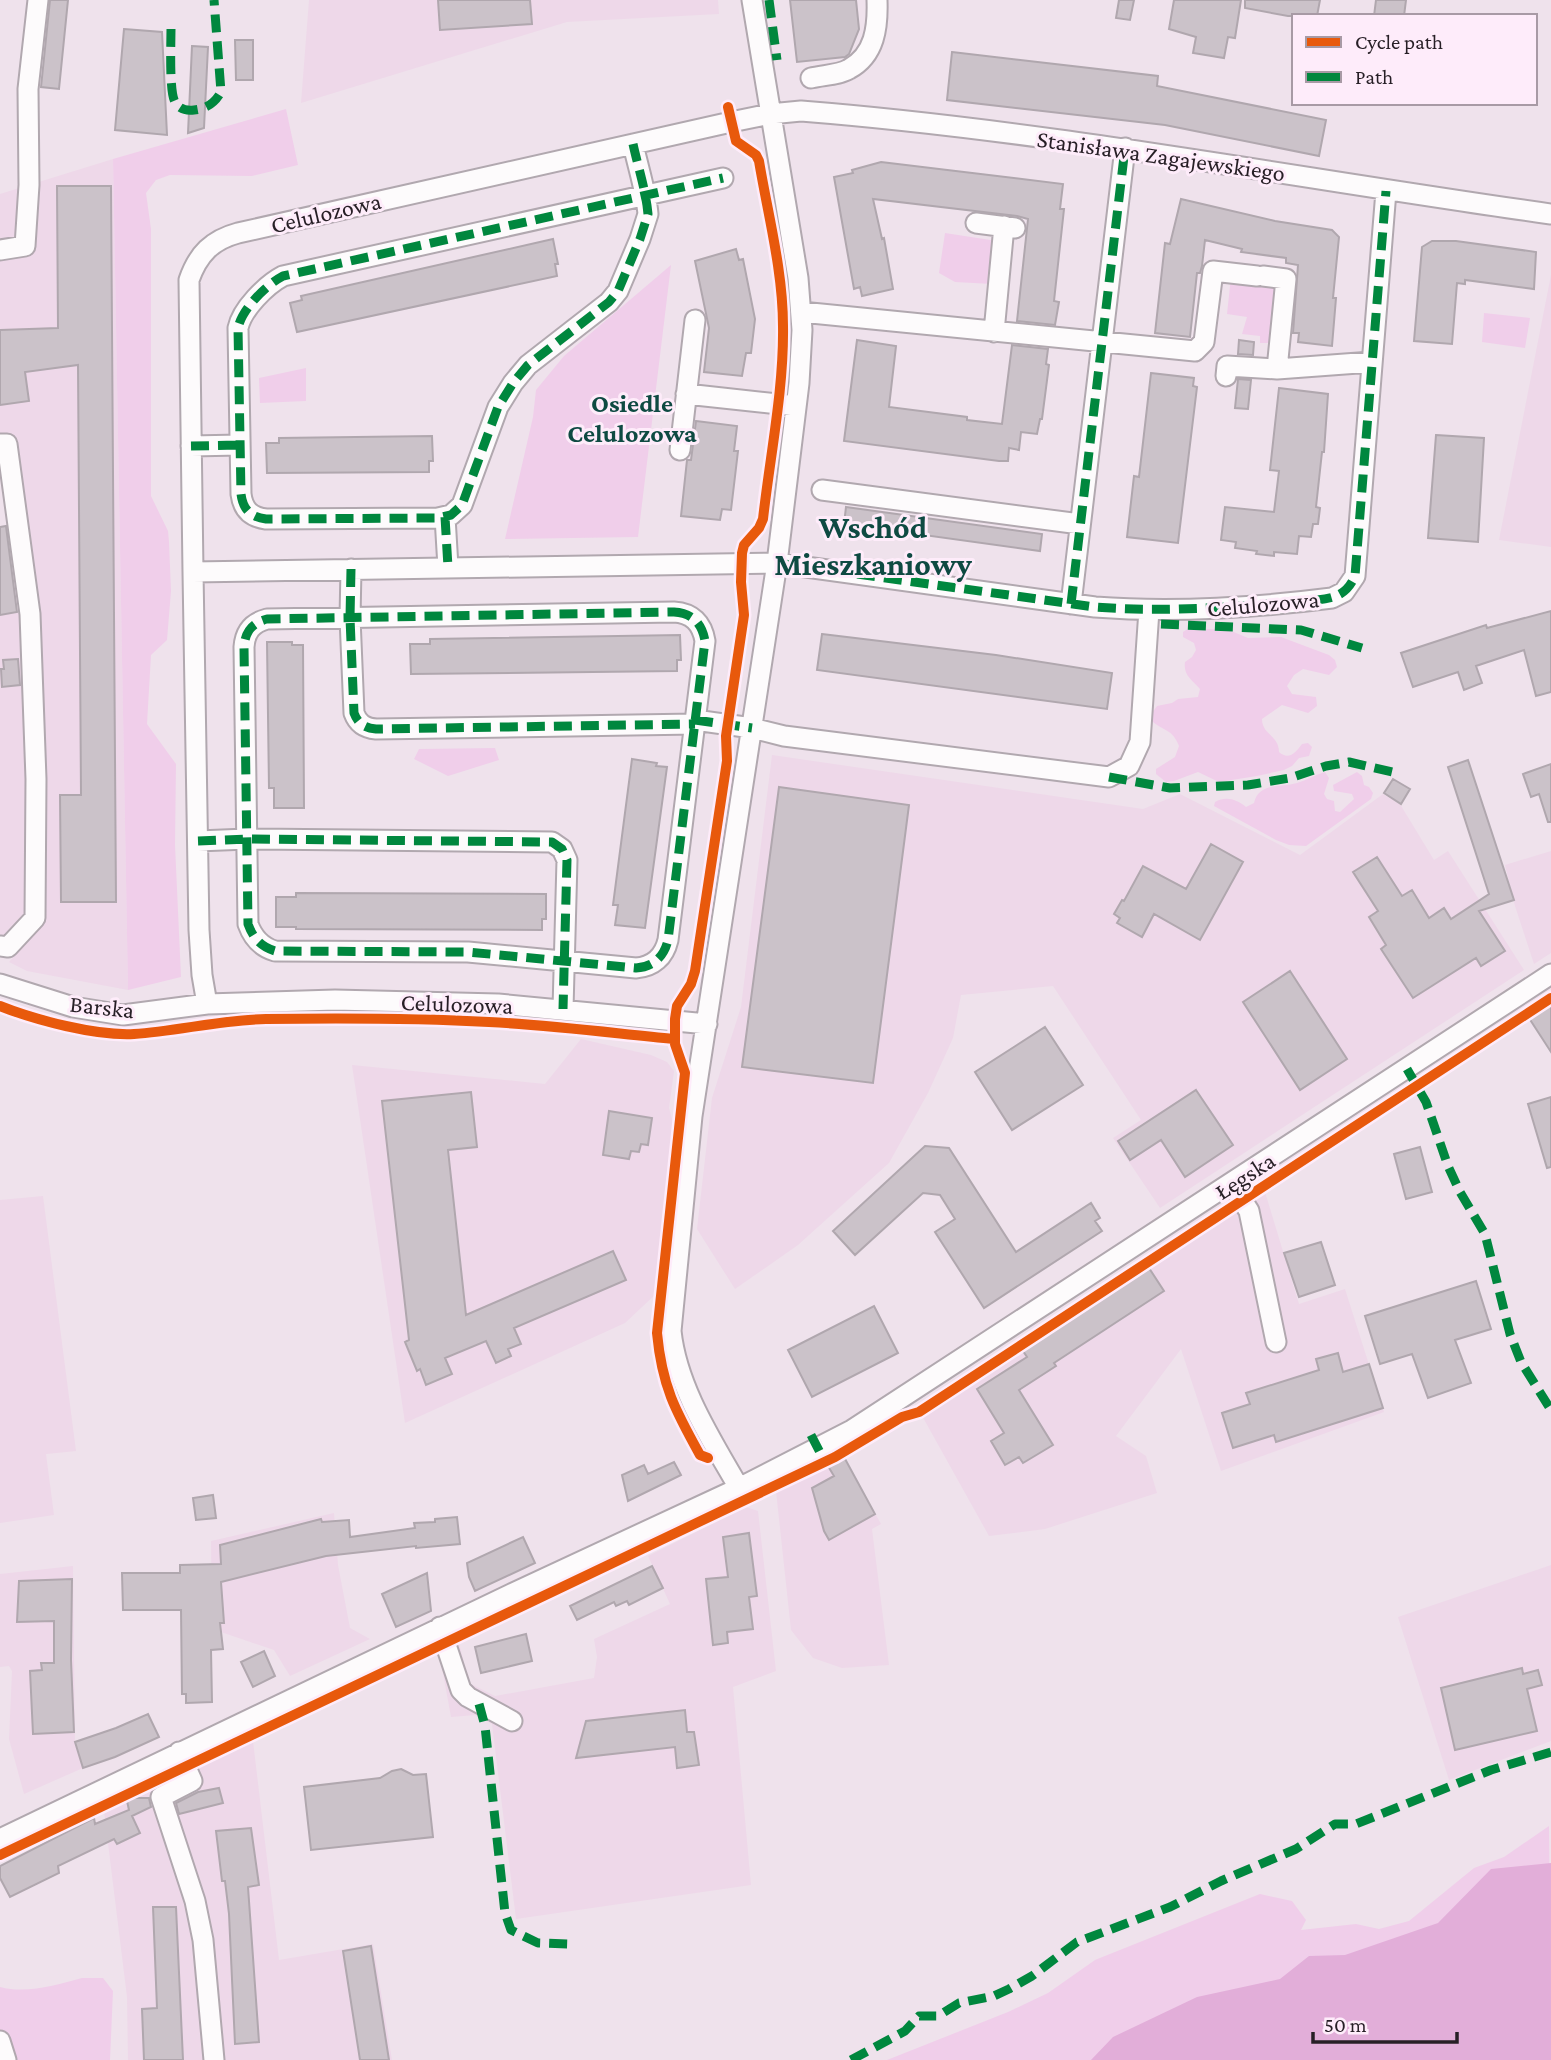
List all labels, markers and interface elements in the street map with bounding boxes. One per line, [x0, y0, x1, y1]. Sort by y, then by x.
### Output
legend [1292, 14, 1537, 105]
text: Cycle path [1355, 30, 1443, 54]
text: Path [1355, 65, 1393, 89]
street label: Stanisława Zagajewskiego [1035, 125, 1287, 186]
street label: Celulozowa [268, 187, 384, 238]
district label: Osiedle Celulozowa [567, 389, 697, 448]
district label: Wschód Mieszkaniowy [774, 509, 972, 582]
street label: Celulozowa [1206, 585, 1320, 622]
street label: Celulozowa [400, 988, 514, 1019]
street label: Barska [69, 990, 136, 1023]
street label: Łęgska [1210, 1146, 1280, 1205]
scale bar [1313, 2000, 1456, 2044]
text: 50 m [1324, 2013, 1367, 2037]

